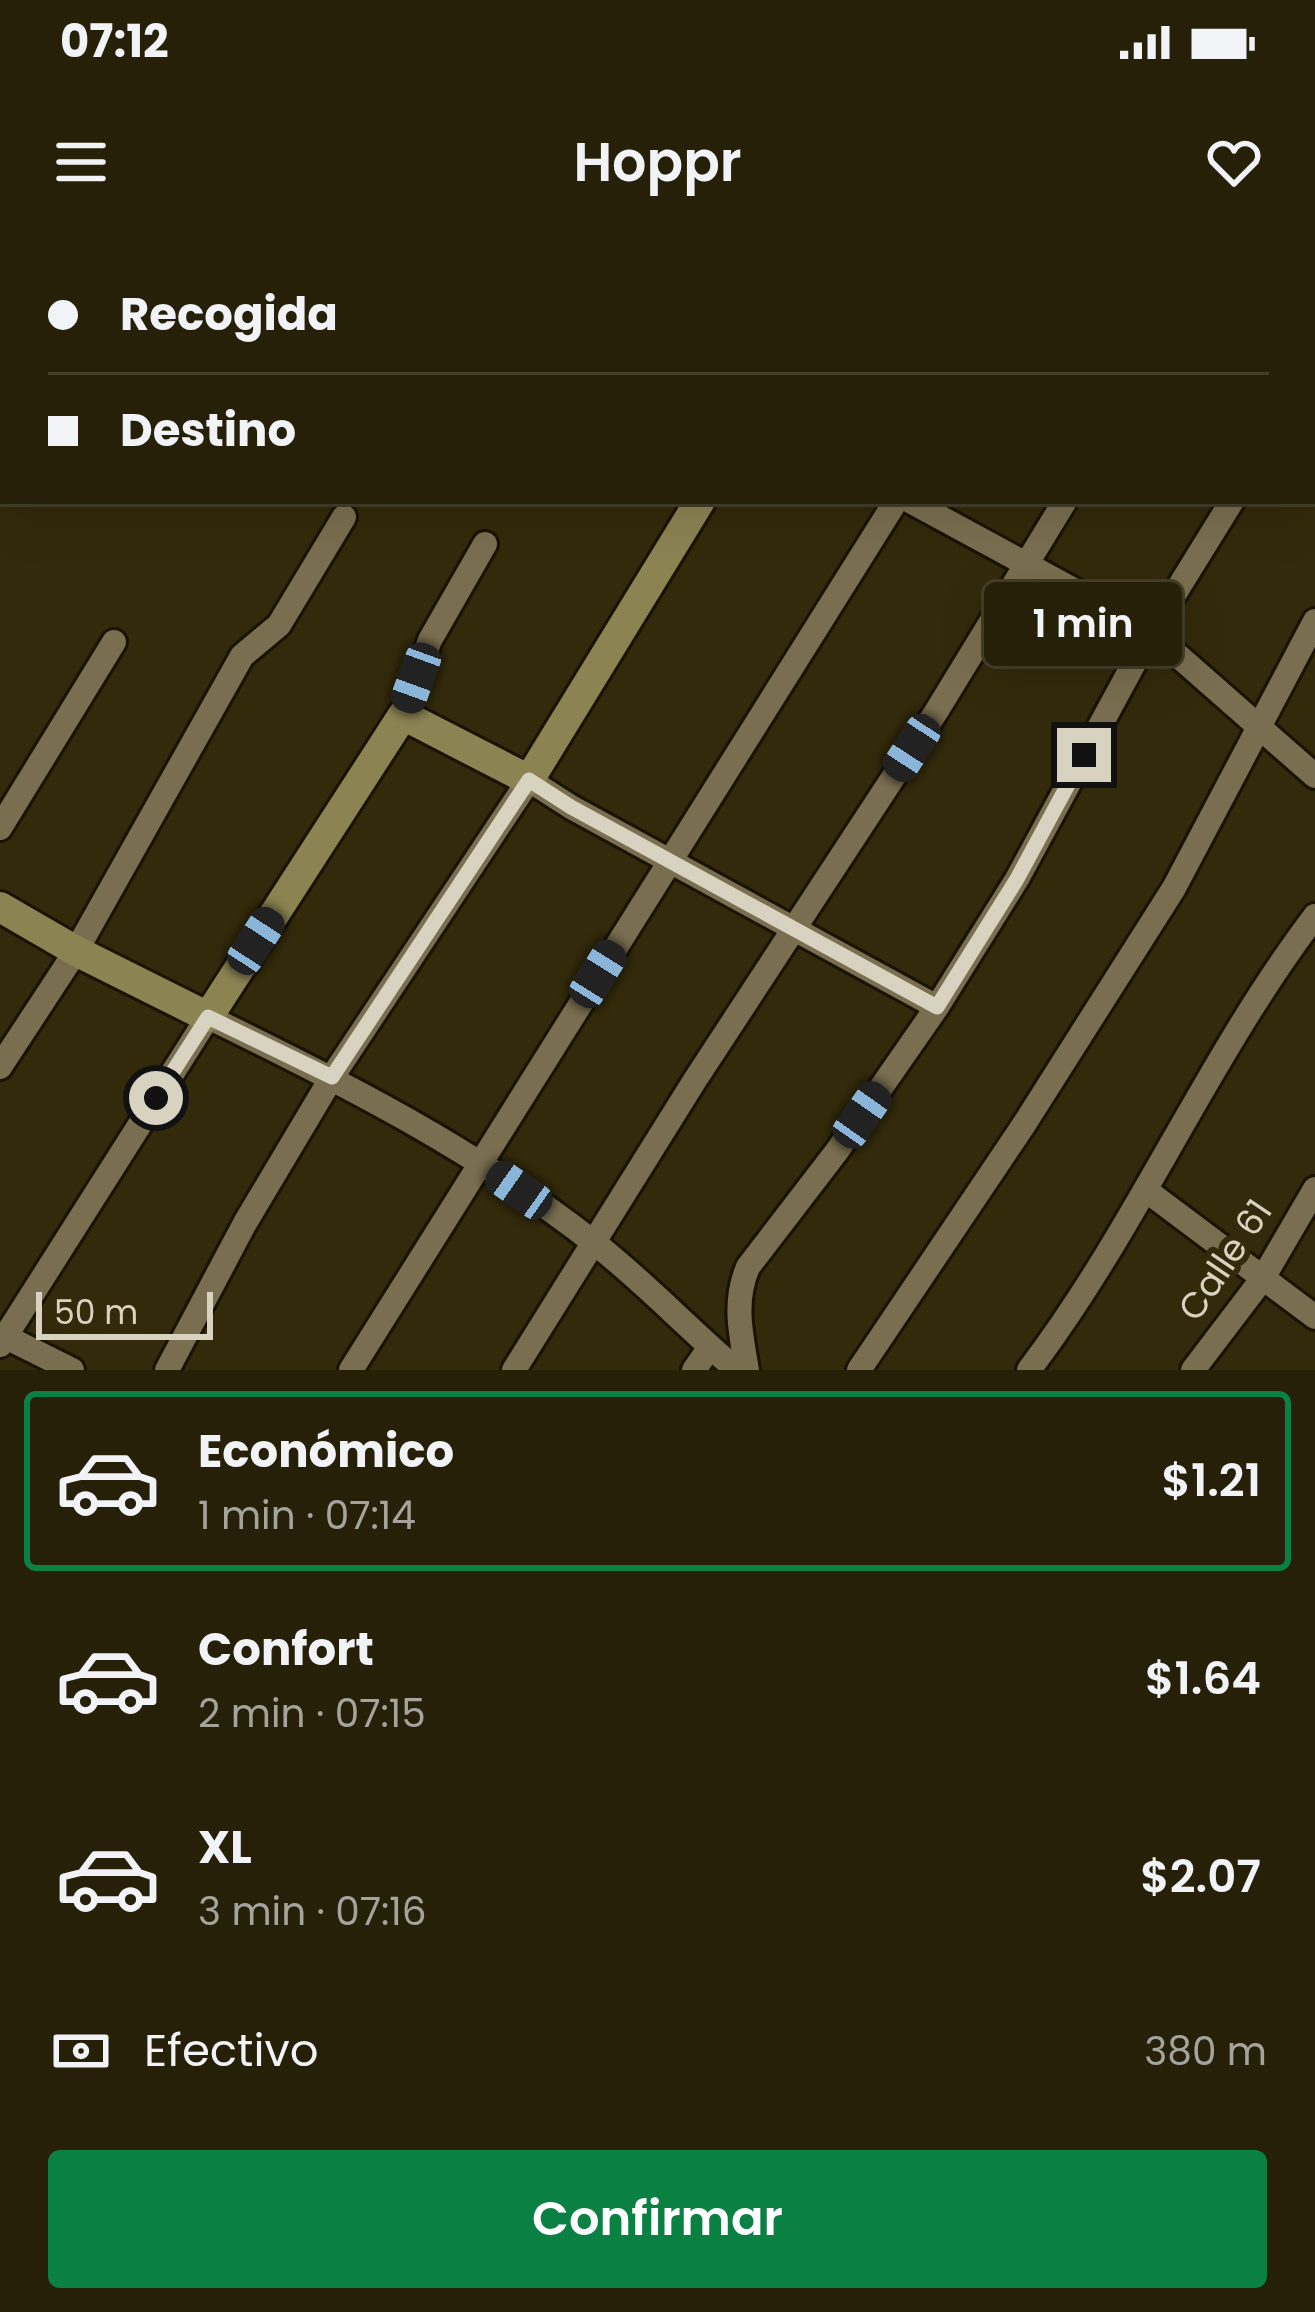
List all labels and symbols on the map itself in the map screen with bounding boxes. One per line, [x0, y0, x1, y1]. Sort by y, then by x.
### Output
callout: 1 min [985, 581, 1183, 665]
car [387, 638, 445, 718]
car [877, 708, 947, 788]
route end [1057, 728, 1111, 782]
car [221, 901, 291, 981]
car [564, 934, 632, 1014]
route start [129, 1071, 183, 1125]
car [827, 1075, 897, 1155]
car [479, 1155, 559, 1225]
street label: Calle 61 [1166, 1189, 1284, 1331]
scale bar [36, 1286, 213, 1339]

